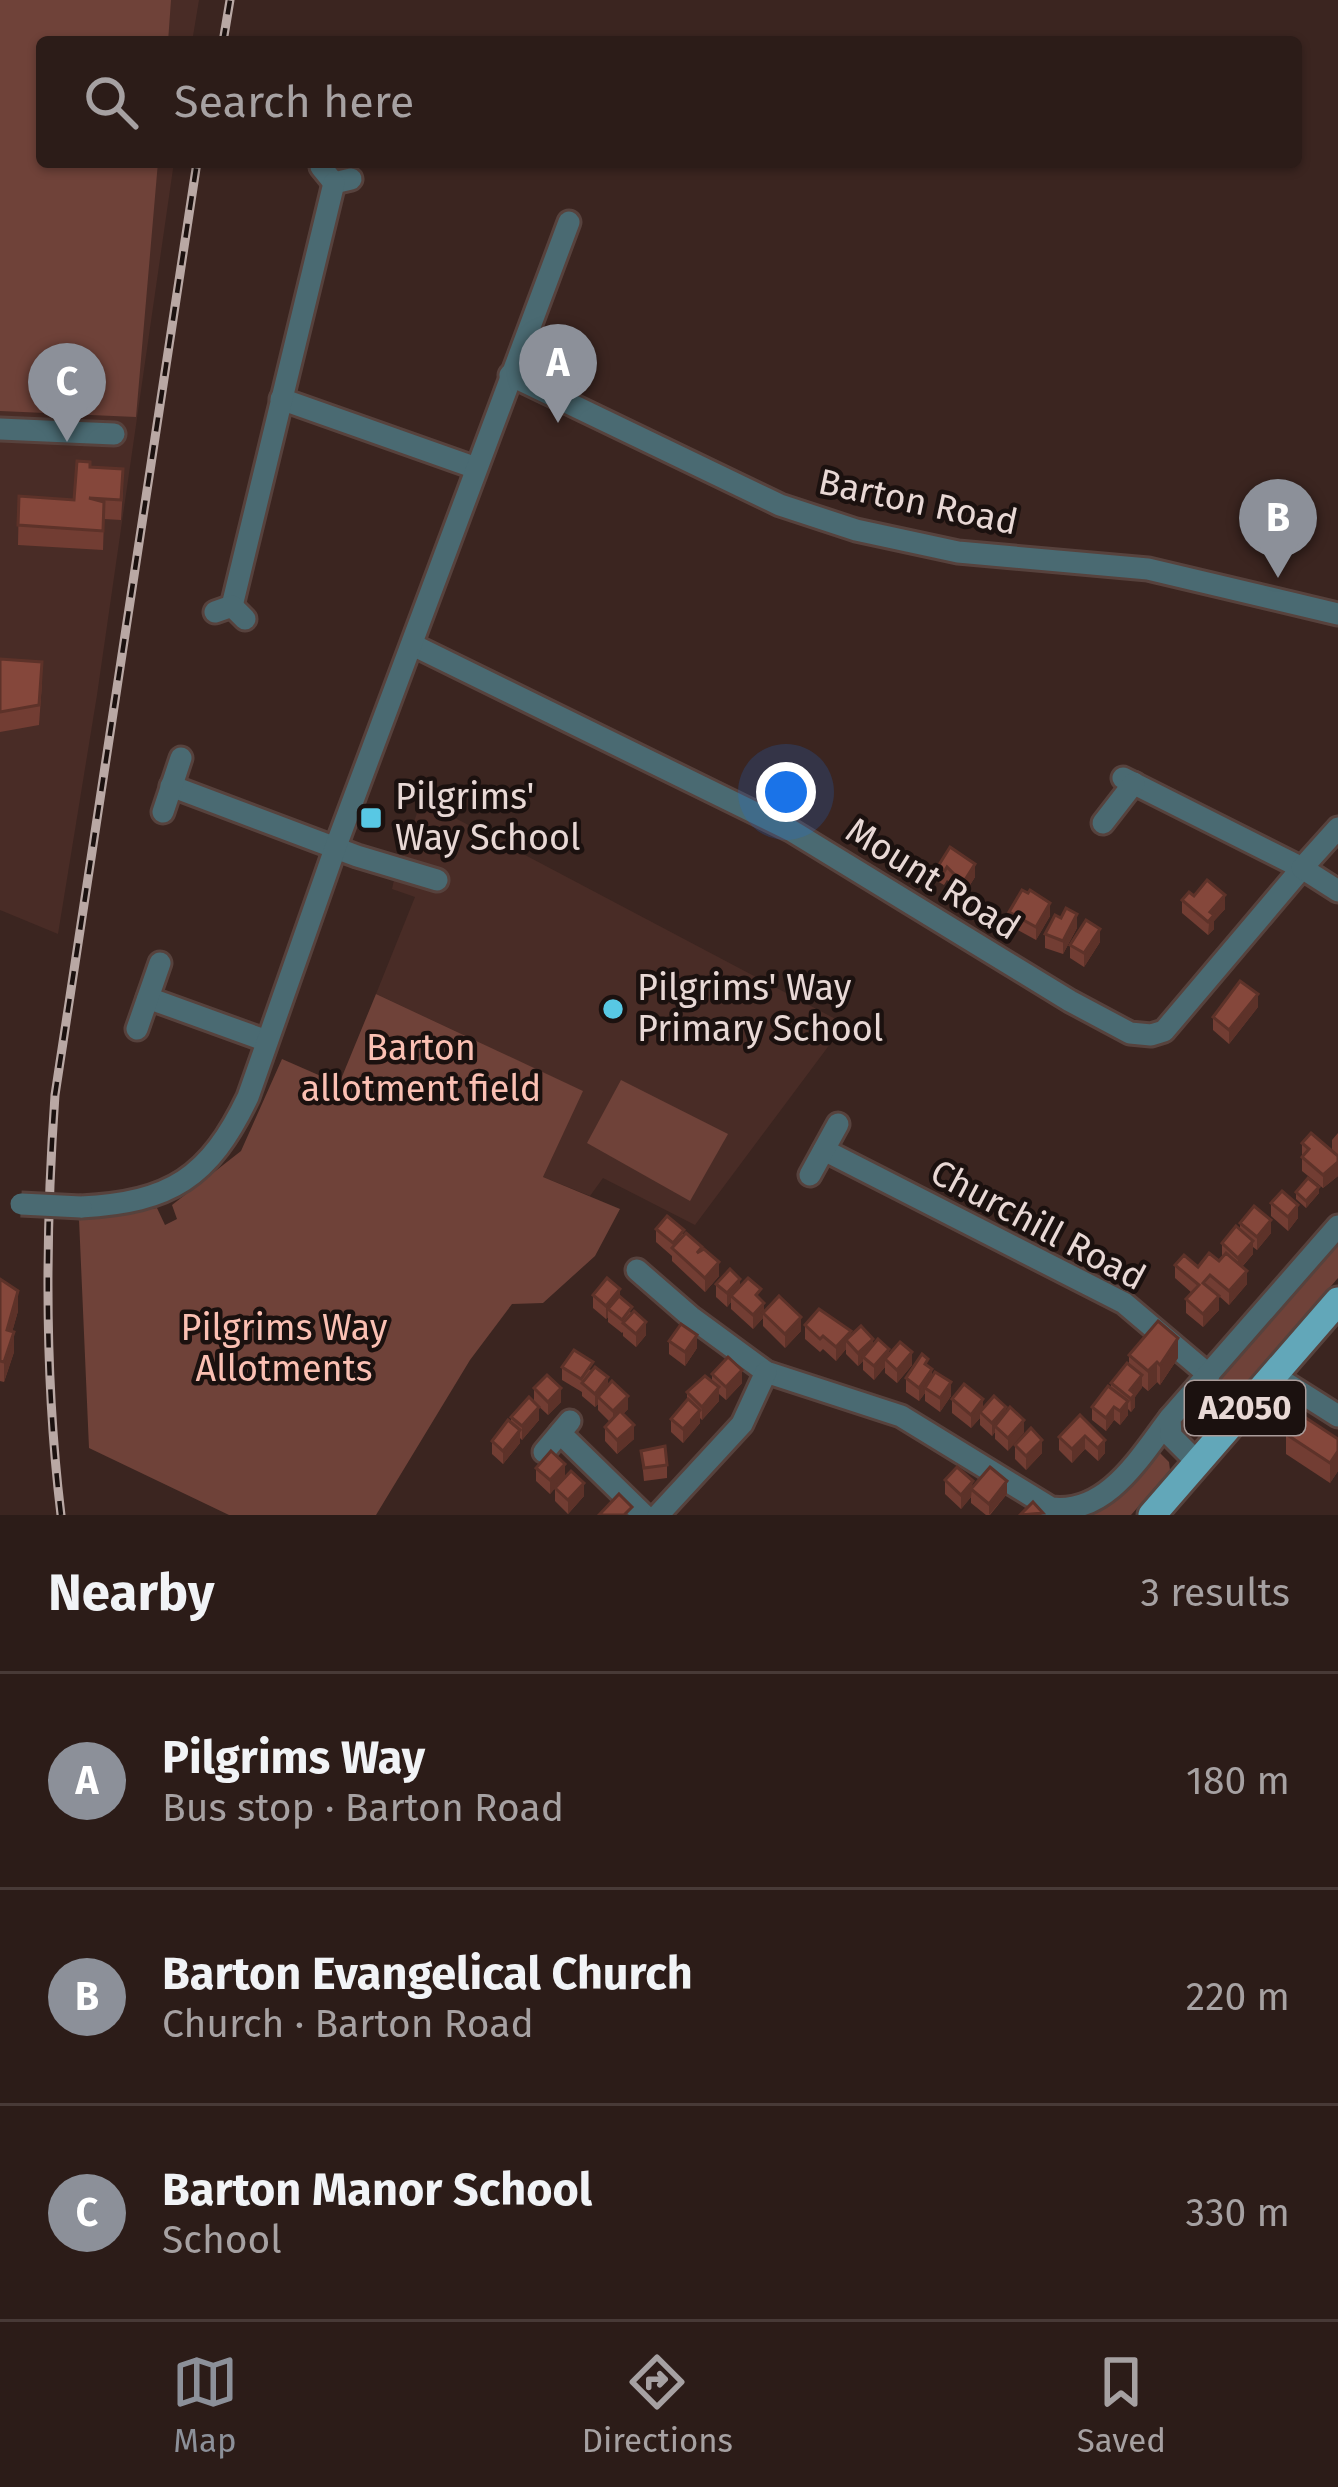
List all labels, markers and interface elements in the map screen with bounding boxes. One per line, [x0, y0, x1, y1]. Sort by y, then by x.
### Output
search box [36, 36, 1302, 168]
icon: search [78, 69, 144, 135]
text: Search here [174, 75, 414, 129]
pin: A [519, 324, 597, 423]
pin: C [28, 343, 106, 442]
street label: Barton Road [814, 459, 1022, 545]
pin: B [1239, 479, 1317, 578]
your location [756, 762, 816, 822]
place label: Pilgrims' Way School [395, 775, 580, 860]
marker: Pilgrims' Way School [358, 805, 384, 831]
street label: Mount Road [838, 808, 1028, 950]
place label: Pilgrims' Way Primary School [637, 966, 883, 1051]
marker: Pilgrims' Way Primary School [600, 996, 626, 1022]
park label: Barton allotment field [301, 1026, 541, 1111]
street label: Churchill Road [923, 1150, 1153, 1300]
park label: Pilgrims Way Allotments [180, 1306, 388, 1391]
road number: A2050 [1185, 1381, 1305, 1435]
text: Nearby [48, 1562, 214, 1624]
text: 3 results [1140, 1570, 1290, 1616]
text: Pilgrims Way [162, 1731, 425, 1785]
text: A [75, 1758, 99, 1804]
text: 180 m [1186, 1758, 1290, 1804]
text: Bus stop · Barton Road [162, 1785, 564, 1831]
text: Barton Evangelical Church [162, 1947, 693, 2001]
text: B [75, 1974, 99, 2020]
text: 220 m [1186, 1974, 1290, 2020]
text: Church · Barton Road [162, 2001, 534, 2047]
text: Barton Manor School [162, 2163, 592, 2217]
text: C [76, 2190, 98, 2236]
text: 330 m [1186, 2190, 1290, 2236]
text: School [162, 2217, 282, 2263]
tab: Map [172, 2349, 238, 2461]
tab: Directions [582, 2349, 733, 2461]
tab: Saved [1077, 2349, 1166, 2461]

